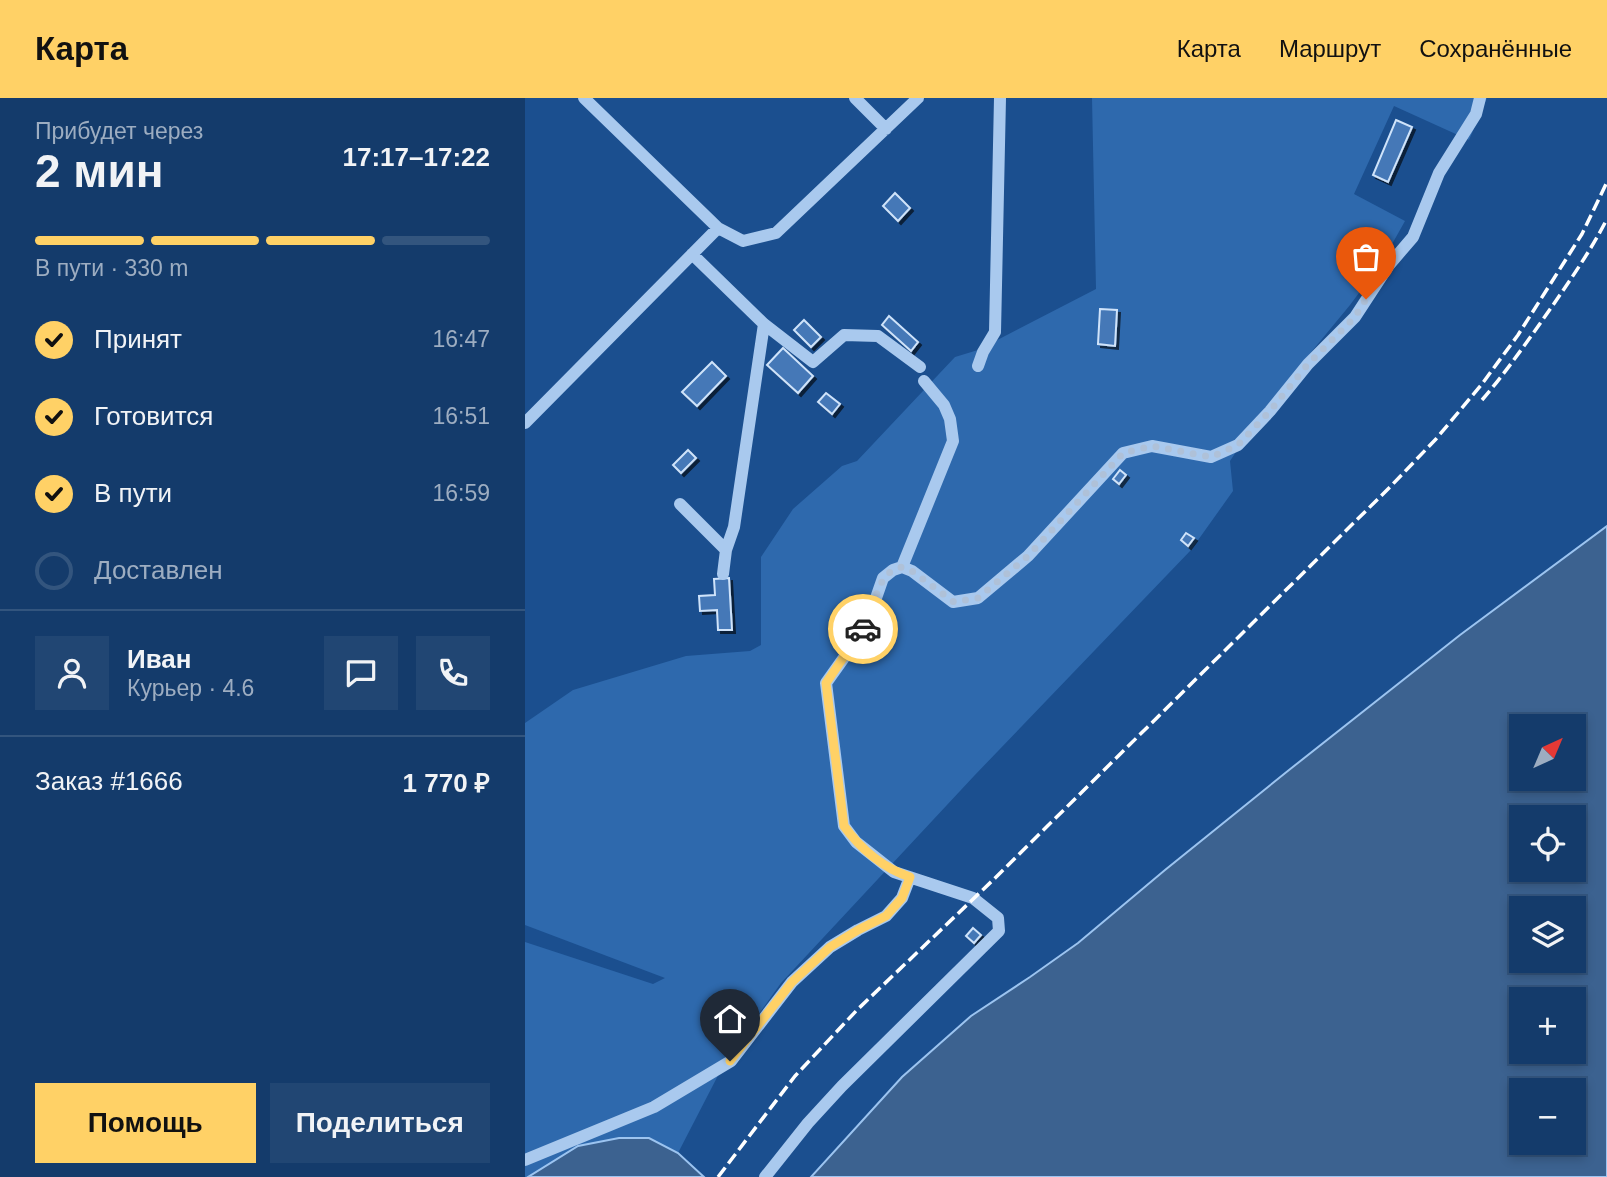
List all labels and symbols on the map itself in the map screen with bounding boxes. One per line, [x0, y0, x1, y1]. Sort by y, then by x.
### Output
pin [1336, 227, 1396, 299]
courier [828, 594, 898, 664]
north arrow [1509, 714, 1585, 791]
pin [700, 989, 760, 1061]

